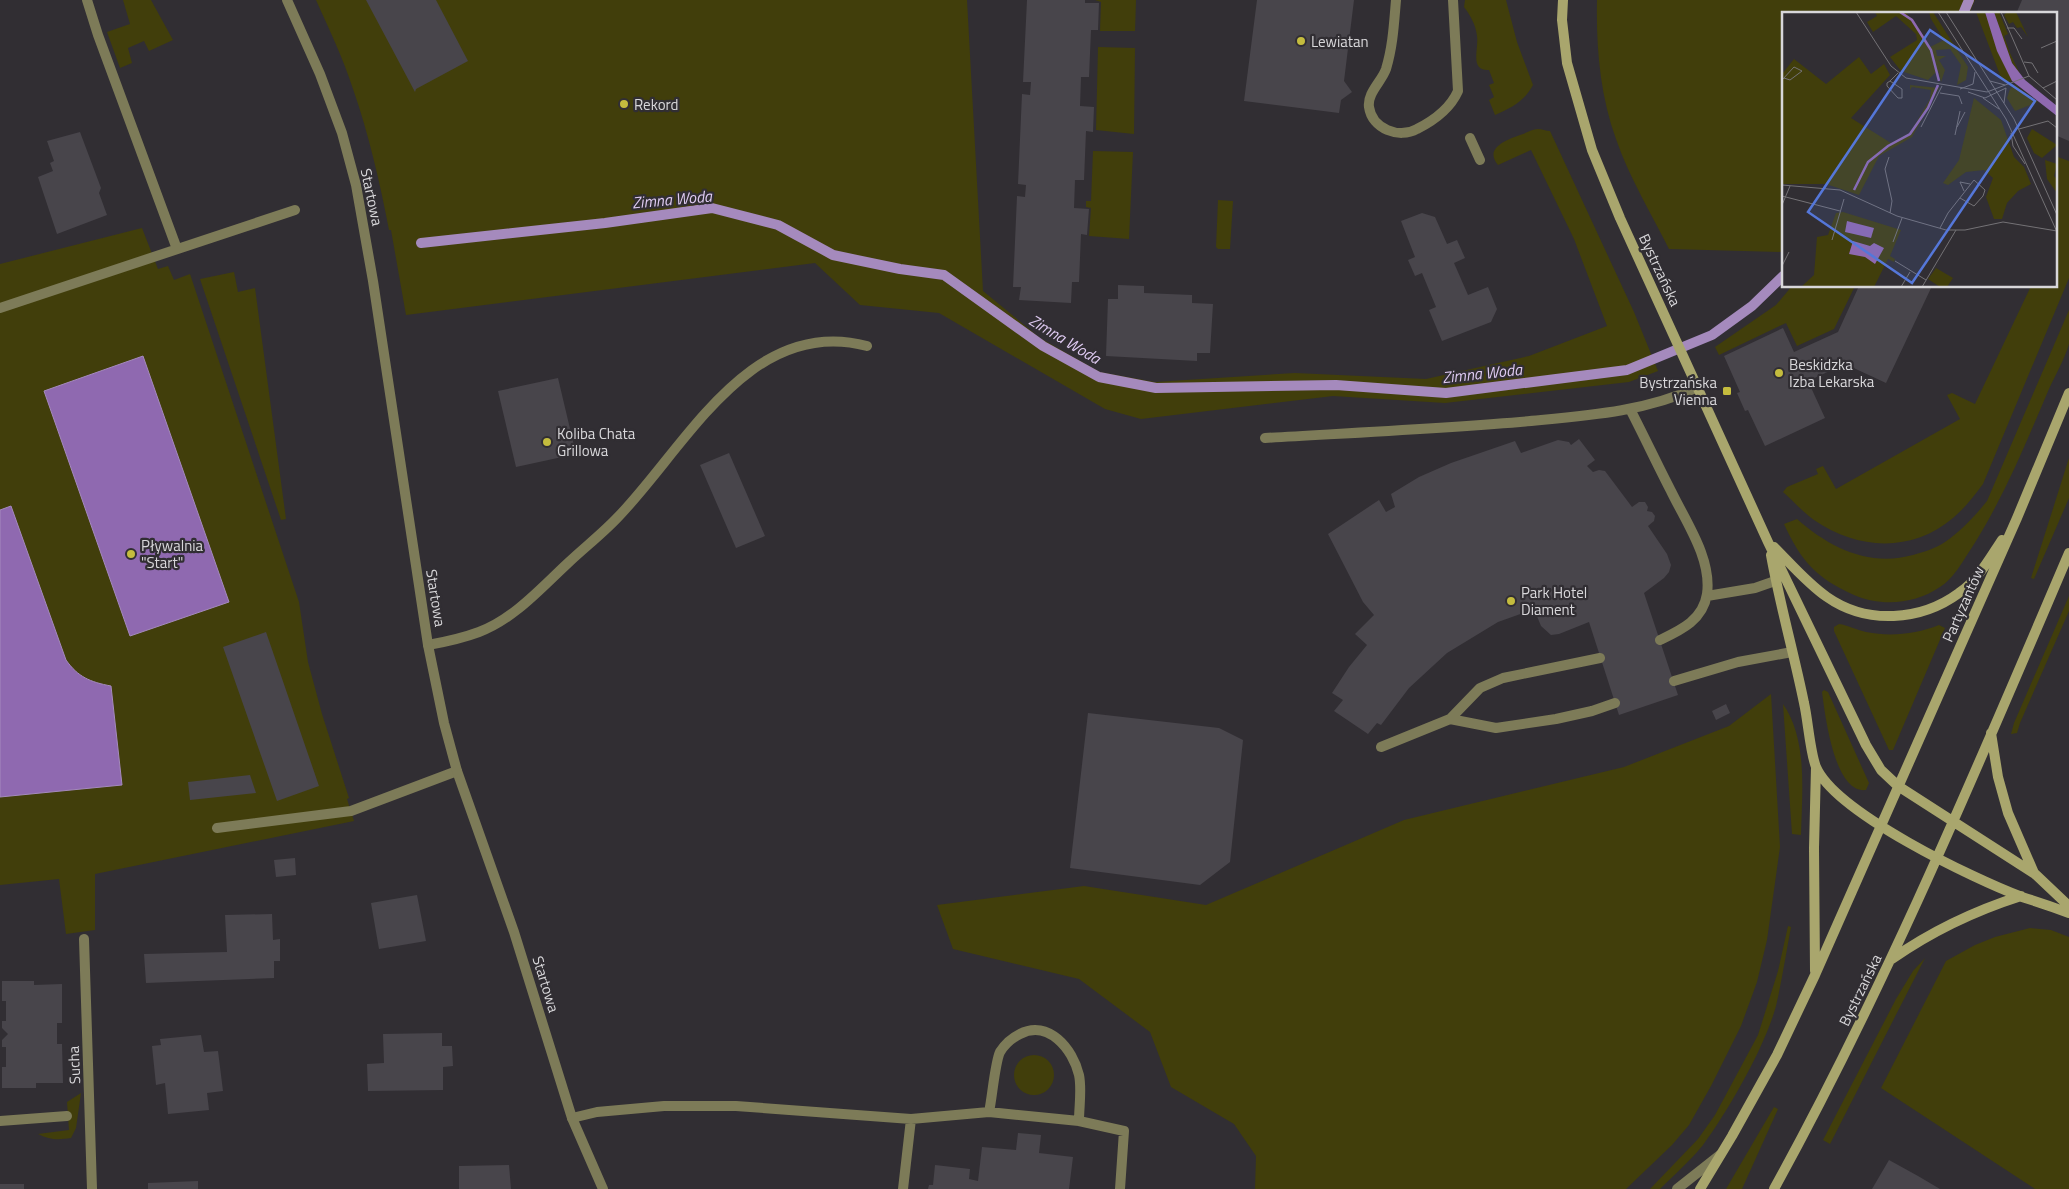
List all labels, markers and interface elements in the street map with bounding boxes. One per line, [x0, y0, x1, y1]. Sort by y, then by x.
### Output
inset map [1782, 12, 2056, 288]
place label: Lewiatan [1311, 30, 1369, 53]
marker: Lewiatan [1295, 35, 1307, 47]
place label: Rekord [634, 93, 679, 116]
marker: Rekord [618, 98, 630, 110]
street label: Startowa [355, 166, 389, 228]
water label: Zimna Woda [631, 183, 714, 214]
street label: Bystrzańska [1633, 230, 1687, 311]
water label: Zimna Woda [1025, 308, 1106, 370]
place label: Beskidzka Izba Lekarska [1789, 353, 1875, 393]
water label: Zimna Woda [1441, 357, 1524, 389]
marker: Beskidzka Izba Lekarska [1773, 367, 1785, 379]
place label: Bystrzańska Vienna [1639, 371, 1717, 411]
marker: Bystrzańska Vienna [1721, 385, 1733, 397]
place label: Koliba Chata Grillowa [557, 422, 636, 462]
marker: Koliba Chata Grillowa [541, 436, 553, 448]
place label: Pływalnia "Start" [141, 534, 203, 574]
marker: Pływalnia "Start" [125, 548, 137, 560]
street label: Partyzantów [1936, 562, 1990, 646]
street label: Startowa [420, 568, 452, 629]
place label: Park Hotel Diament [1521, 581, 1587, 621]
marker: Park Hotel Diament [1505, 595, 1517, 607]
street label: Bystrzańska [1833, 950, 1888, 1030]
street label: Startowa [527, 953, 566, 1016]
street label: Sucha [62, 1045, 86, 1084]

